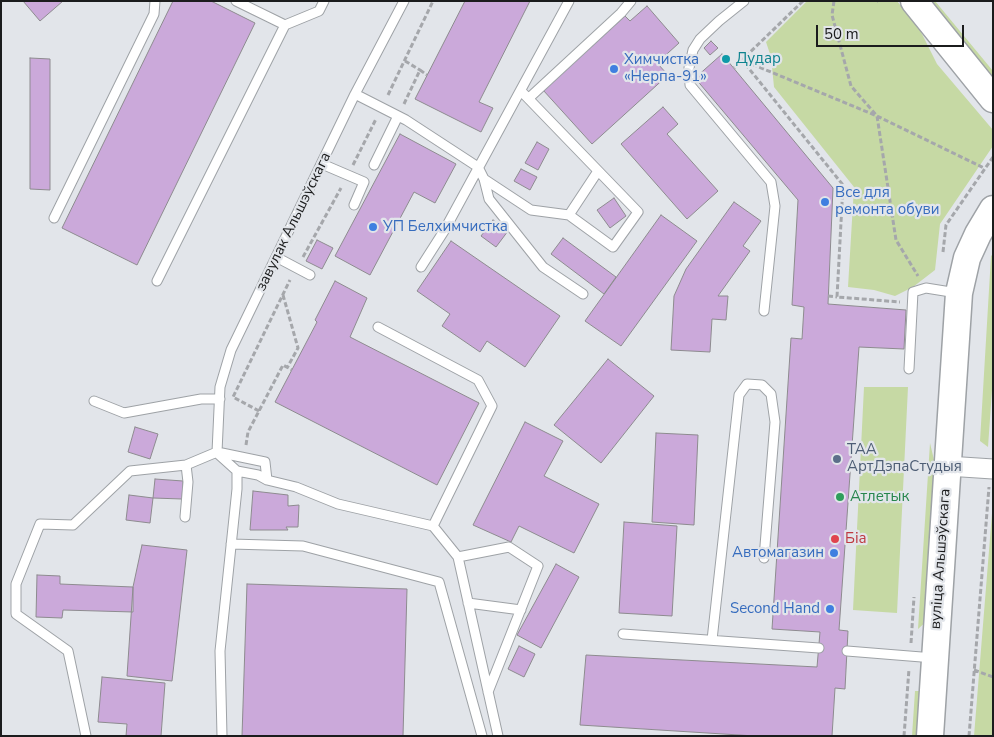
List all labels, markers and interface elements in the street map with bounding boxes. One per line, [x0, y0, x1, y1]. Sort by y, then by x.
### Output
scale bar [819, 15, 966, 47]
text: 50 m [824, 24, 859, 44]
place label: Дудар [736, 50, 781, 68]
place label: Химчистка «Нерпа-91» [624, 51, 707, 86]
marker: Дудар [720, 53, 732, 65]
marker: Химчистка «Нерпа-91» [608, 63, 620, 75]
street label: завулак Альшэўскага [253, 150, 335, 294]
place label: Все для ремонта обуви [835, 184, 940, 219]
marker: Все для ремонта обуви [819, 196, 831, 208]
place label: УП Белхимчистка [383, 218, 508, 236]
marker: УП Белхимчистка [367, 221, 379, 233]
place label: ТАА АртДэпаСтудыя [847, 441, 962, 476]
marker: ТАА АртДэпаСтудыя [831, 453, 843, 465]
place label: Атлетык [850, 488, 909, 506]
street label: вуліца Альшэўскага [927, 488, 955, 630]
marker: Атлетык [834, 491, 846, 503]
place label: Біа [845, 530, 867, 548]
marker: Біа [829, 533, 841, 545]
place label: Автомагазин [732, 544, 824, 562]
marker: Автомагазин [828, 547, 840, 559]
place label: Second Hand [730, 600, 820, 618]
marker: Second Hand [824, 603, 836, 615]

